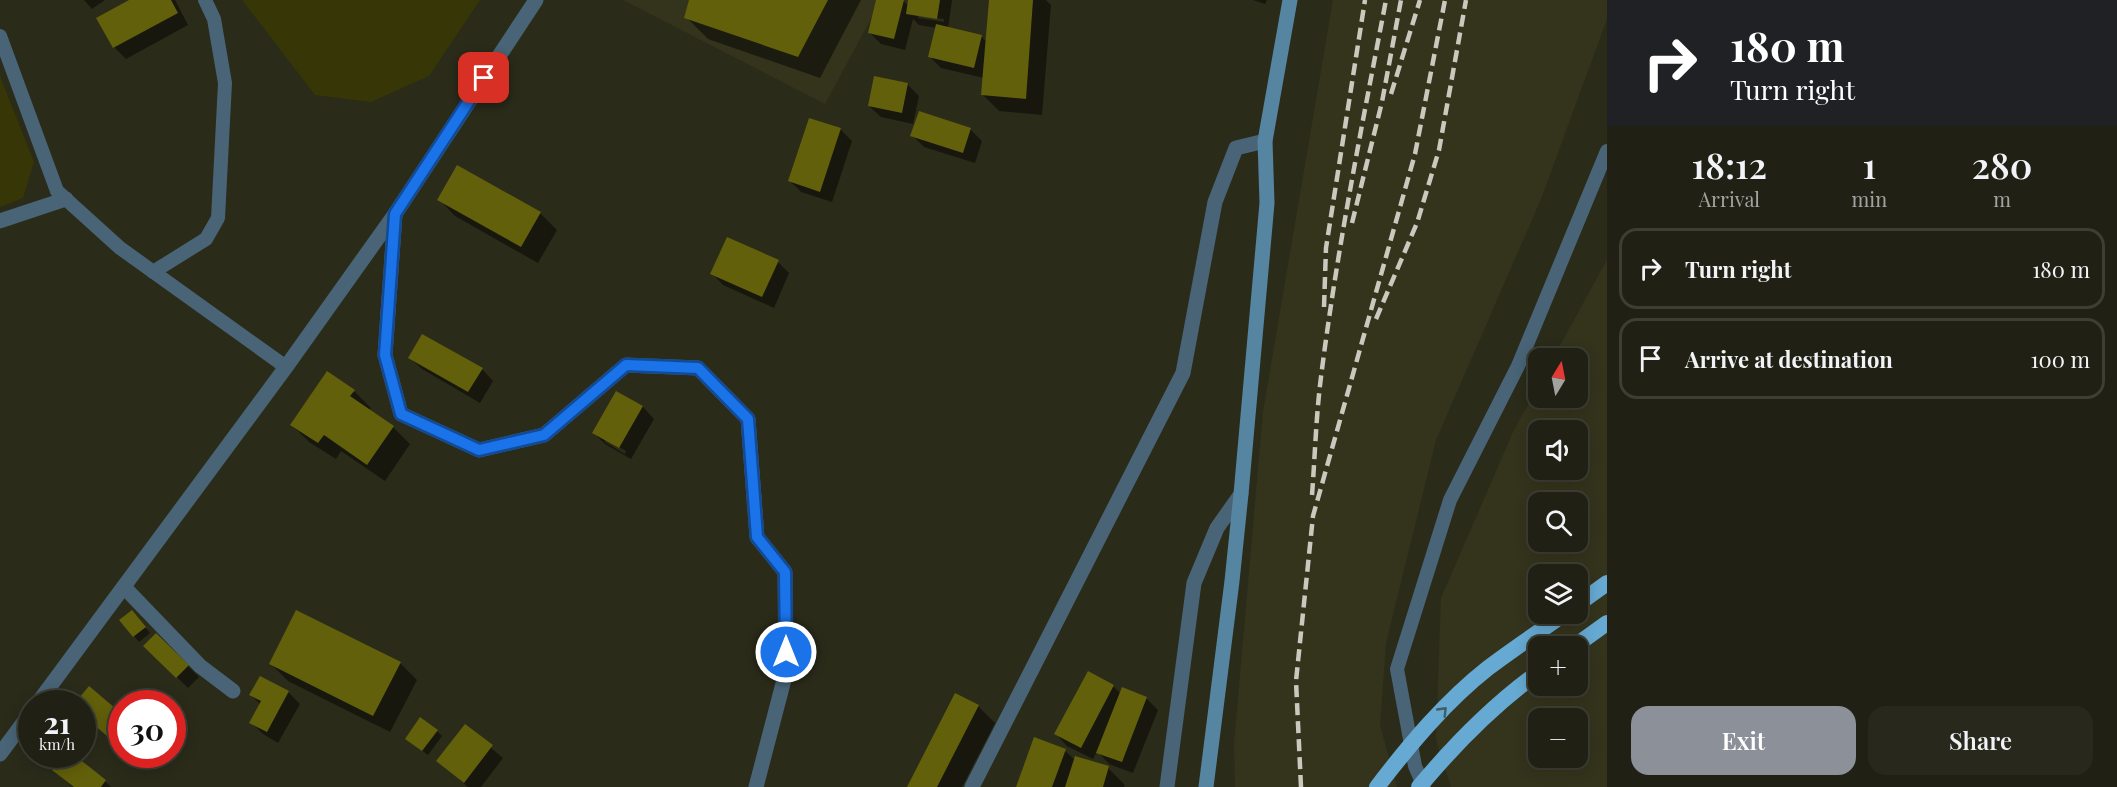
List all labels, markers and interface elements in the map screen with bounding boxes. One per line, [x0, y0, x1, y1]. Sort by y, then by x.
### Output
text: 180 m [1730, 17, 1845, 73]
icon: right [1631, 24, 1709, 102]
pin [458, 52, 509, 103]
icon: arrive [467, 61, 500, 94]
text: Turn right [1730, 71, 1855, 107]
text: 18:12 [1692, 140, 1767, 188]
text: 1 [1863, 140, 1876, 188]
text: 280 [1972, 140, 2032, 188]
text: Arrival [1698, 185, 1760, 212]
text: min [1852, 185, 1887, 212]
text: m [1993, 185, 2011, 212]
icon: right [1634, 252, 1667, 285]
text: Turn right [1685, 254, 1791, 284]
text: 180 m [2032, 254, 2090, 284]
icon: arrive [1634, 342, 1667, 375]
text: Arrive at destination [1685, 344, 1893, 374]
text: 100 m [2030, 344, 2090, 374]
north arrow [1528, 348, 1588, 408]
map controls [1528, 348, 1588, 768]
button: sound [1528, 420, 1588, 480]
button: search [1528, 492, 1588, 552]
button: layers [1528, 564, 1588, 624]
position arrow [754, 620, 818, 684]
button: + [1528, 636, 1588, 696]
speed limit sign: 30 [108, 690, 186, 768]
text: 21 [43, 702, 71, 742]
button: Exit [1631, 706, 1856, 775]
button: Share [1868, 706, 2093, 775]
one-way arrow [1435, 707, 1446, 718]
button: − [1528, 708, 1588, 768]
text: km/h [39, 734, 75, 754]

